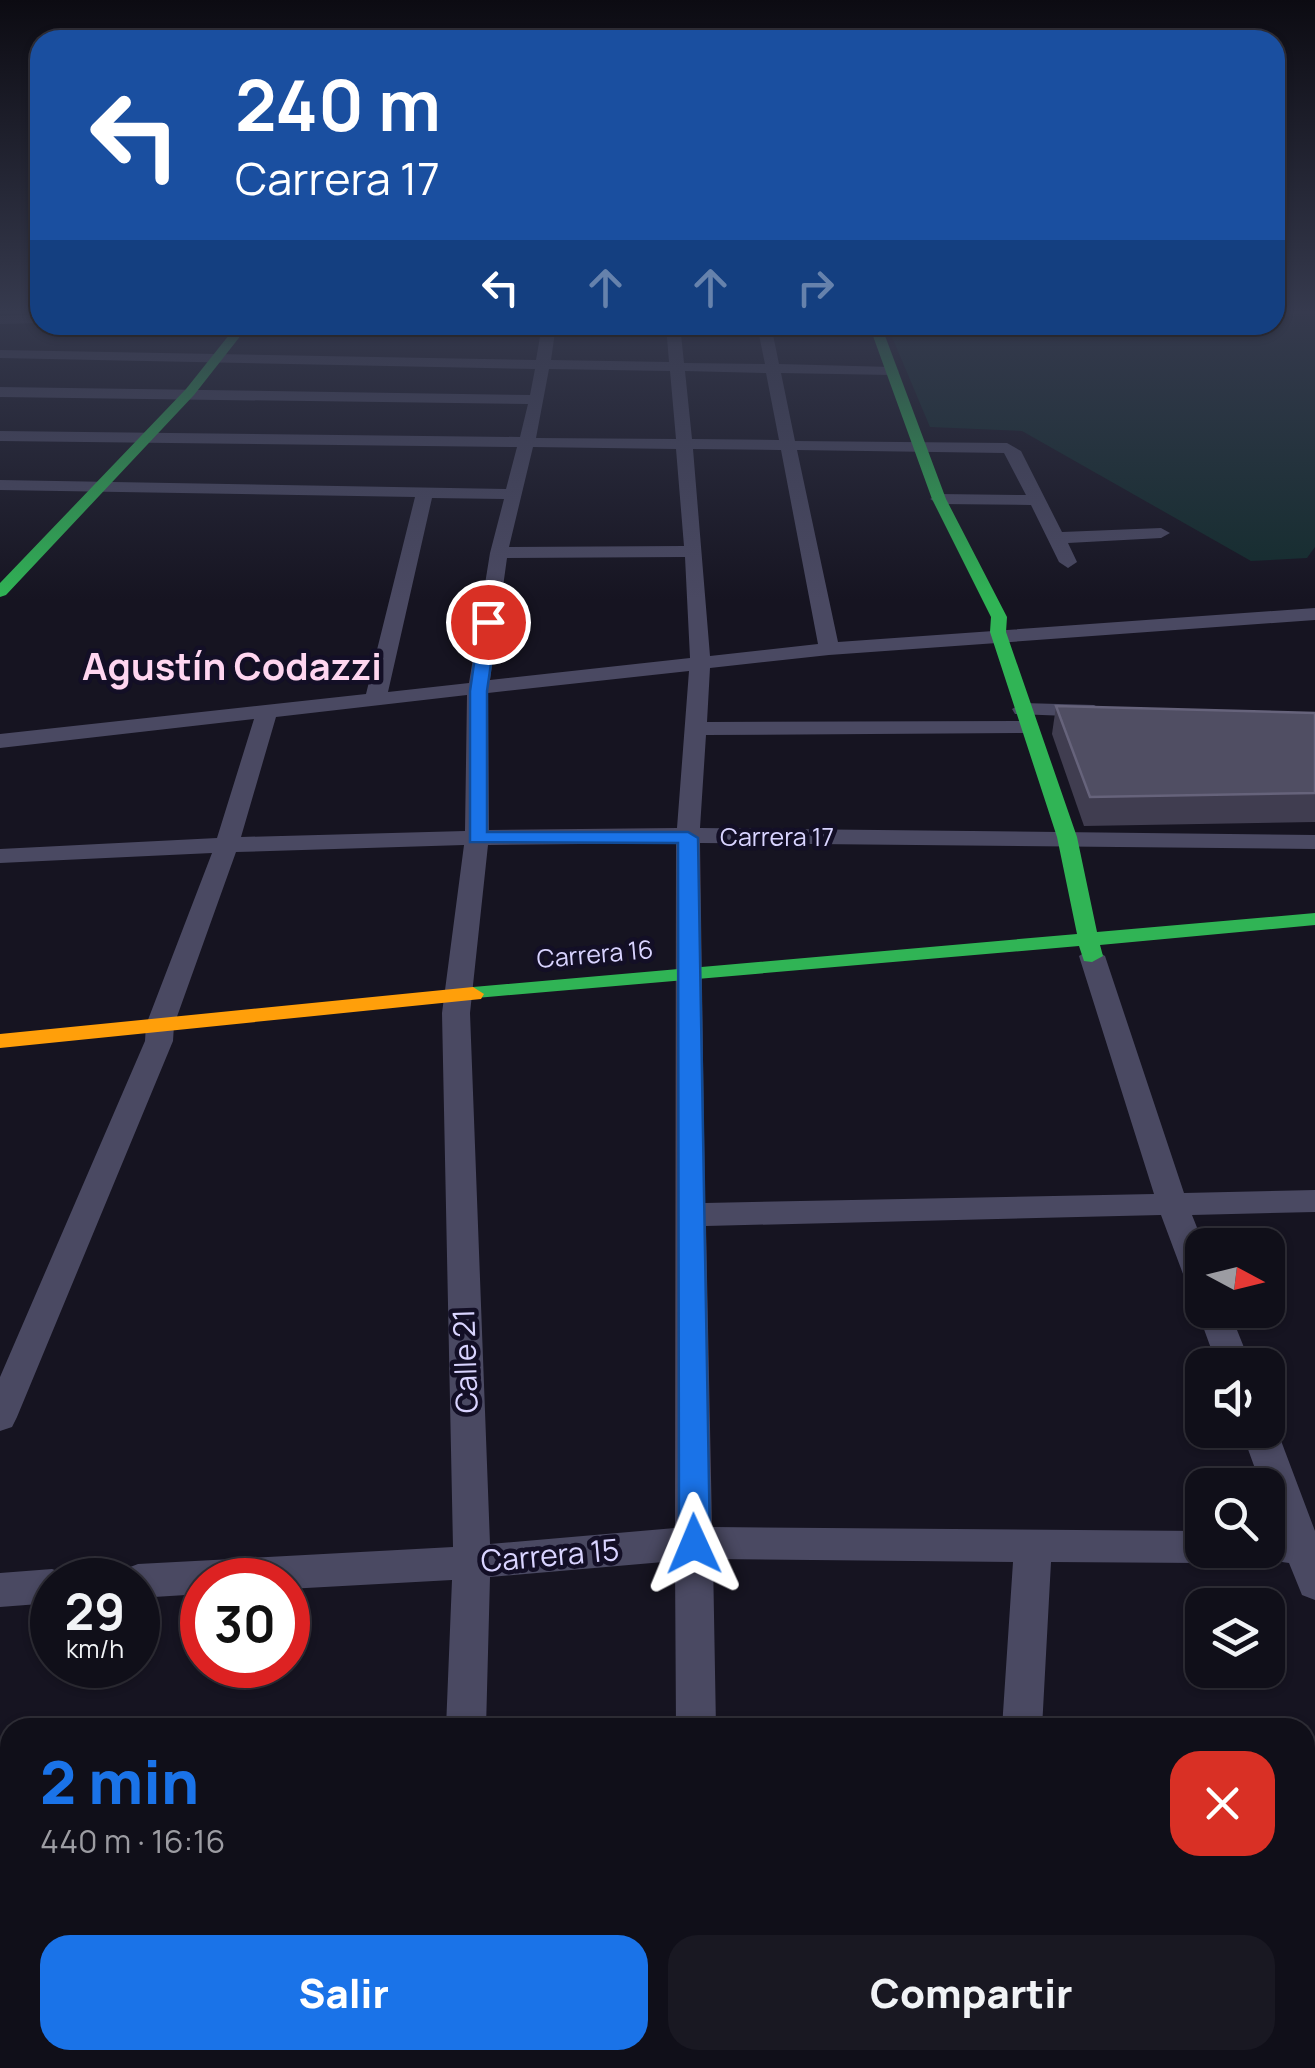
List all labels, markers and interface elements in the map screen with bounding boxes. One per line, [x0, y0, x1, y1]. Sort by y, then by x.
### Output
text: 240 m [235, 56, 441, 152]
icon: left [70, 70, 200, 200]
text: Carrera 17 [235, 147, 440, 209]
icon: left [473, 260, 528, 315]
icon: ahead [578, 260, 633, 315]
icon: ahead [683, 260, 738, 315]
icon: right [788, 260, 843, 315]
pin [446, 580, 531, 665]
icon: arrive [461, 595, 516, 650]
district label: Agustín Codazzi [82, 639, 382, 691]
street label: Carrera 17 [720, 819, 834, 854]
street label: Carrera 16 [535, 931, 655, 976]
north arrow [1185, 1228, 1285, 1328]
map controls [1185, 1228, 1285, 1688]
street label: Calle 21 [442, 1308, 487, 1414]
button: sound [1185, 1348, 1285, 1448]
button: search [1185, 1468, 1285, 1568]
position arrow [642, 1492, 746, 1596]
street label: Carrera 15 [479, 1528, 621, 1581]
speed limit sign: 30 [180, 1558, 310, 1688]
text: 29 [65, 1577, 125, 1645]
button: layers [1185, 1588, 1285, 1688]
text: km/h [66, 1631, 124, 1666]
text: 2 min [40, 1740, 199, 1822]
button: close [1170, 1751, 1275, 1856]
text: 440 m · 16:16 [40, 1819, 225, 1863]
button: Salir [40, 1935, 648, 2050]
button: Compartir [668, 1935, 1275, 2050]

